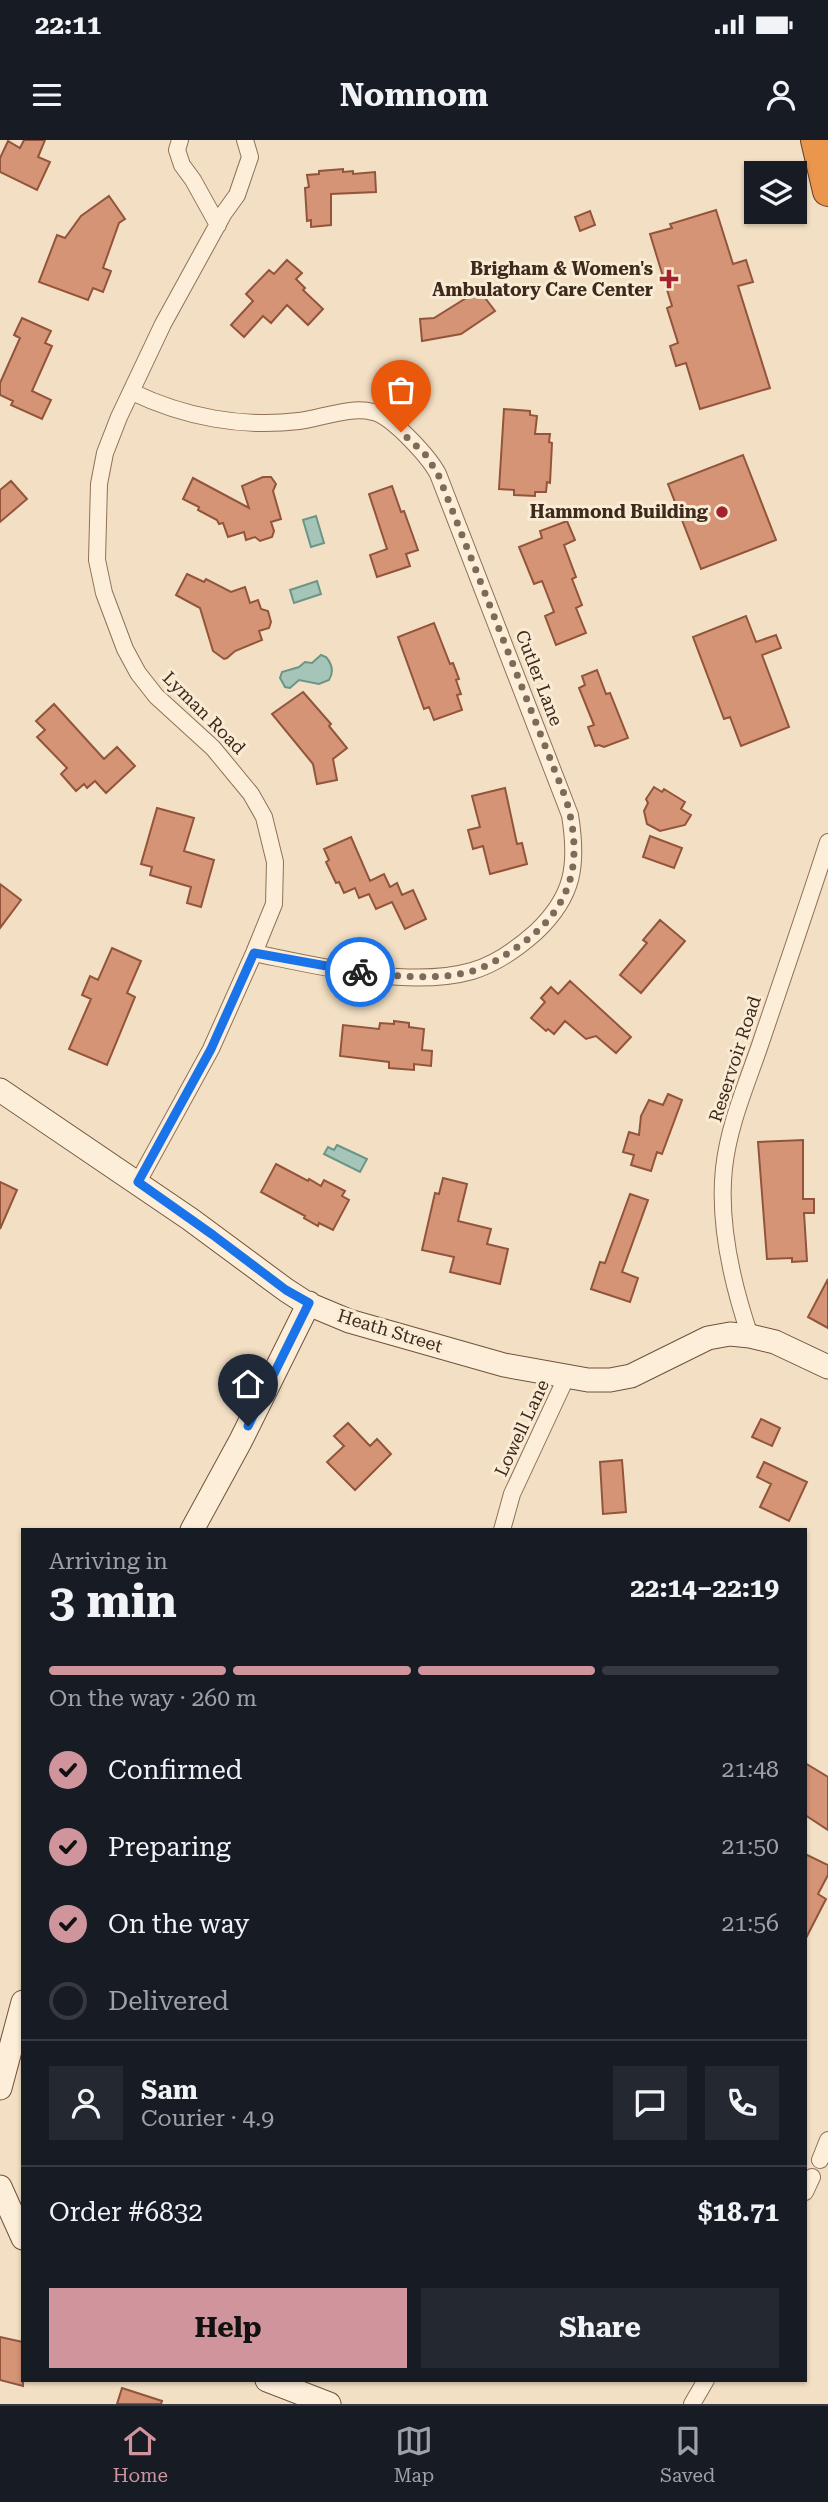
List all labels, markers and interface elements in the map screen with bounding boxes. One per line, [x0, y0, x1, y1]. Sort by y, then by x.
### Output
text: 22:11 [35, 10, 101, 40]
icon: menu [28, 76, 66, 114]
text: Nomnom [340, 76, 488, 114]
icon: person [762, 76, 800, 114]
map controls [744, 161, 807, 224]
button: layers [744, 161, 807, 224]
place label: Brigham & Women's Ambulatory Care Center [432, 258, 653, 300]
marker: Brigham & Women's Ambulatory Care Center [659, 269, 679, 289]
pin [371, 360, 431, 432]
icon: bag [382, 371, 420, 409]
place label: Hammond Building [530, 501, 709, 522]
marker: Hammond Building [714, 504, 730, 520]
street label: Cutler Lane [512, 627, 567, 729]
street label: Lyman Road [159, 667, 250, 759]
courier [325, 937, 395, 1007]
icon: bike [341, 953, 379, 991]
street label: Reservoir Road [704, 993, 765, 1125]
street label: Heath Street [335, 1305, 445, 1357]
pin [218, 1354, 278, 1426]
icon: home [229, 1365, 267, 1403]
street label: Lowell Lane [490, 1376, 553, 1480]
text: Arriving in [49, 1548, 168, 1575]
text: 22:14–22:19 [630, 1573, 779, 1603]
text: 3 min [49, 1574, 177, 1628]
text: On the way · 260 m [49, 1685, 257, 1712]
icon: check [49, 1751, 87, 1789]
text: Confirmed [108, 1755, 243, 1785]
text: 21:48 [722, 1756, 779, 1783]
icon: check [49, 1828, 87, 1866]
text: Preparing [108, 1832, 231, 1862]
text: 21:50 [722, 1833, 779, 1860]
icon: check [49, 1905, 87, 1943]
text: On the way [108, 1909, 249, 1939]
text: 21:56 [722, 1910, 779, 1937]
text: Delivered [108, 1986, 229, 2016]
button: person [49, 2066, 123, 2140]
button: chat [613, 2066, 687, 2140]
button: phone [705, 2066, 779, 2140]
text: Sam [141, 2075, 198, 2105]
text: Courier · 4.9 [141, 2105, 274, 2132]
text: Order #6832 [49, 2197, 203, 2227]
text: $18.71 [698, 2197, 779, 2227]
button: Help [49, 2288, 407, 2368]
button: Share [421, 2288, 779, 2368]
tab: Home [113, 2422, 168, 2487]
tab: Map [394, 2422, 434, 2487]
tab: Saved [660, 2422, 715, 2487]

